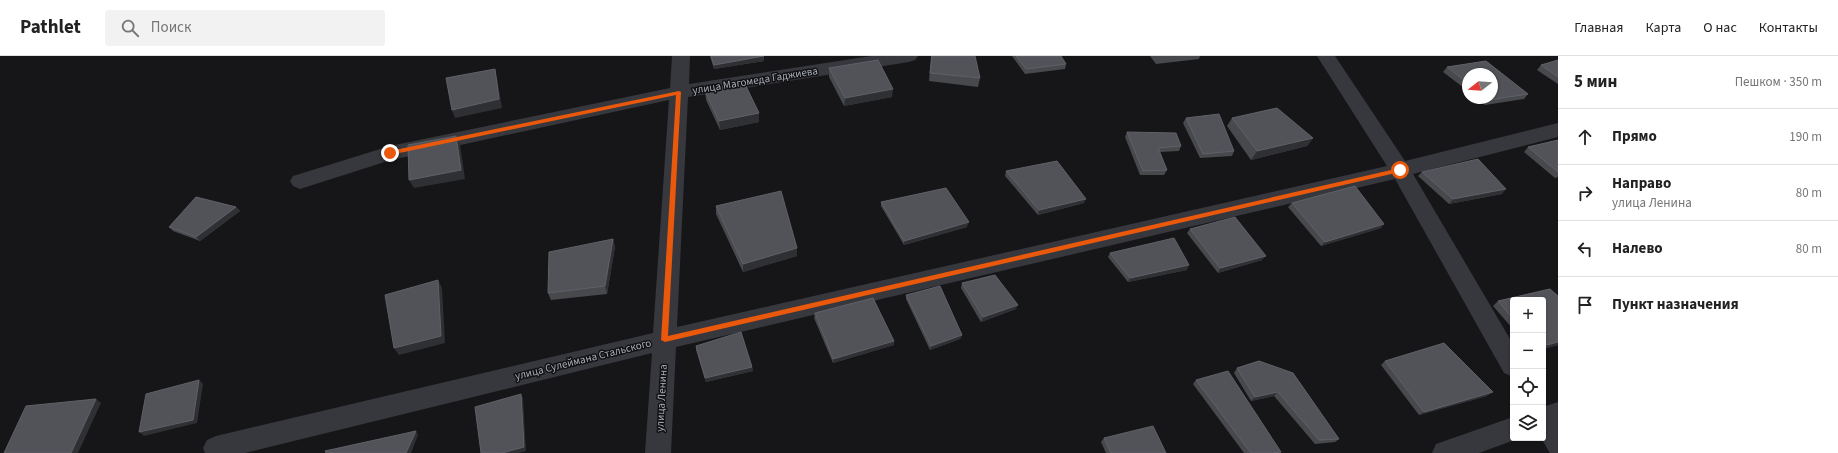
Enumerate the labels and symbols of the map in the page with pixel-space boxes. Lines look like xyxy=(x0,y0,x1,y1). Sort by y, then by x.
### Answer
street label: улица Магомеда Гаджиева xyxy=(691,63,819,98)
north arrow xyxy=(1462,68,1498,104)
route end xyxy=(381,144,399,162)
route start xyxy=(1391,161,1409,179)
street label: улица Сулеймана Стальского xyxy=(513,335,653,384)
street label: улица Ленина xyxy=(652,364,671,432)

